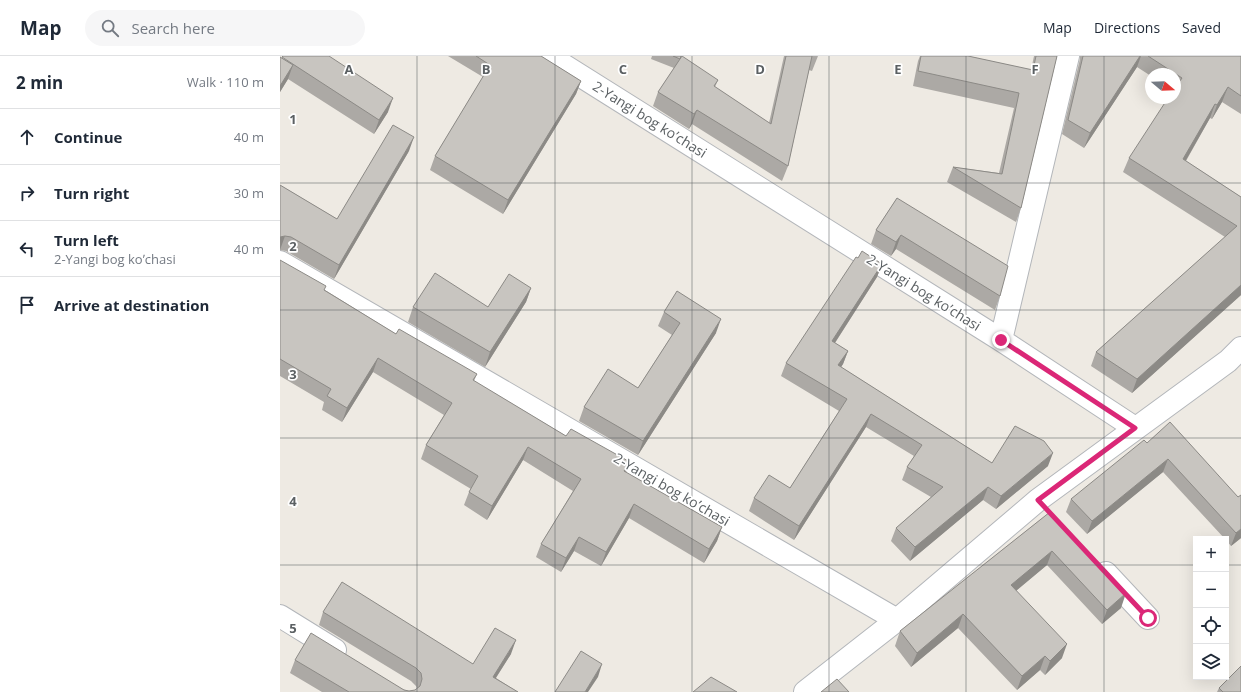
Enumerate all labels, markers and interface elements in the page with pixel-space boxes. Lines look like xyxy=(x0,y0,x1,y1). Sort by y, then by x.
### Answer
search box xyxy=(85,10,365,46)
text: Map xyxy=(20,15,61,41)
icon: search xyxy=(99,17,121,39)
text: Search here xyxy=(131,18,215,38)
text: Map xyxy=(1043,18,1072,37)
text: Directions xyxy=(1094,18,1160,37)
text: Saved xyxy=(1182,18,1221,37)
text: A xyxy=(345,60,354,78)
text: B xyxy=(482,60,491,78)
text: C xyxy=(619,60,627,78)
text: D xyxy=(755,60,765,78)
text: E xyxy=(894,60,902,78)
text: F xyxy=(1031,60,1039,78)
north arrow xyxy=(1145,68,1181,104)
text: 2 min xyxy=(16,71,63,94)
text: Walk · 110 m xyxy=(187,73,264,91)
street label: 2-Yangi bog koʼchasi xyxy=(589,76,711,162)
text: 1 xyxy=(289,110,297,128)
icon: ahead xyxy=(16,126,38,148)
text: Continue xyxy=(54,127,122,147)
text: 40 m xyxy=(234,128,264,146)
icon: right xyxy=(16,182,38,204)
text: Turn right xyxy=(54,183,129,203)
text: 30 m xyxy=(234,184,264,202)
text: Turn left xyxy=(54,230,119,250)
text: 2 xyxy=(289,237,297,255)
icon: left xyxy=(16,238,38,260)
text: 40 m xyxy=(234,240,264,258)
street label: 2-Yangi bog koʼchasi xyxy=(863,249,985,335)
text: 2-Yangi bog koʼchasi xyxy=(54,250,176,268)
icon: arrive xyxy=(16,294,38,316)
text: Arrive at destination xyxy=(54,295,209,315)
route end xyxy=(992,331,1010,349)
text: 3 xyxy=(289,365,297,383)
street label: 2-Yangi bog koʼchasi xyxy=(610,448,734,530)
text: 4 xyxy=(289,492,297,510)
map controls xyxy=(1193,536,1229,680)
button: + xyxy=(1193,536,1229,572)
button: − xyxy=(1193,572,1229,608)
button: locate xyxy=(1193,608,1229,644)
route start xyxy=(1139,609,1157,627)
text: 5 xyxy=(289,619,297,637)
button: layers xyxy=(1193,644,1229,680)

